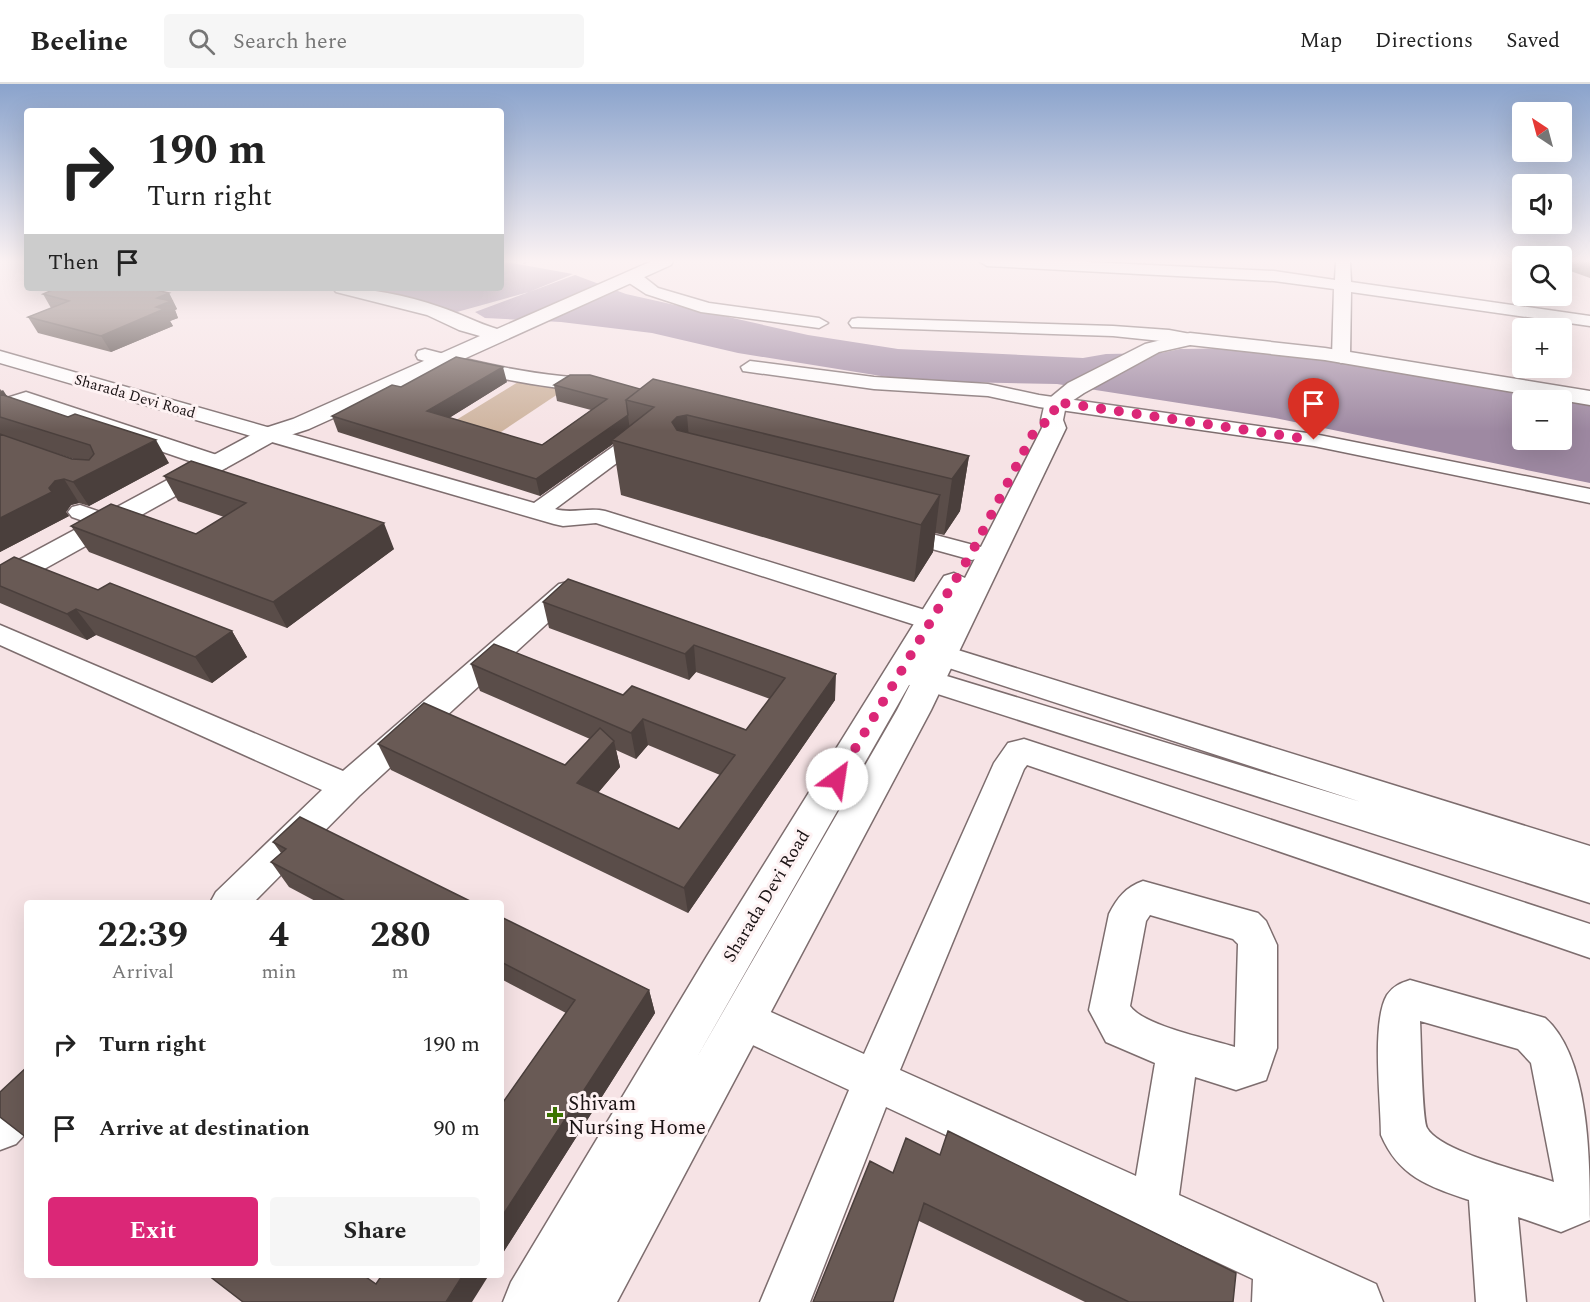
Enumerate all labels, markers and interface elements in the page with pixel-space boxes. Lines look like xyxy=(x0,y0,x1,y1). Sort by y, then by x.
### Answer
search box xyxy=(164,14,584,68)
text: Beeline xyxy=(30,20,128,63)
icon: search xyxy=(185,25,218,58)
text: Search here xyxy=(233,25,347,58)
text: Map xyxy=(1300,25,1342,57)
text: Directions xyxy=(1375,25,1473,57)
text: Saved xyxy=(1506,25,1560,57)
north arrow xyxy=(1512,102,1572,162)
map controls xyxy=(1512,102,1572,450)
text: 190 m xyxy=(147,119,266,182)
icon: right xyxy=(48,132,126,210)
button: sound xyxy=(1512,174,1572,234)
text: Turn right xyxy=(147,176,272,218)
text: Then xyxy=(48,246,99,279)
icon: arrive xyxy=(111,246,144,279)
button: search xyxy=(1512,246,1572,306)
button: + xyxy=(1512,318,1572,378)
street label: Sharada Devi Road xyxy=(72,368,198,425)
pin xyxy=(1288,378,1339,440)
icon: arrive xyxy=(1297,387,1330,420)
button: − xyxy=(1512,390,1572,450)
position arrow xyxy=(805,747,869,811)
street label: Sharada Devi Road xyxy=(716,825,817,968)
text: 22:39 xyxy=(97,908,188,963)
text: 4 xyxy=(269,908,289,963)
text: 280 xyxy=(370,908,430,963)
text: Arrival xyxy=(112,957,174,987)
text: min xyxy=(261,957,296,987)
text: m xyxy=(392,957,409,987)
icon: right xyxy=(48,1028,81,1061)
text: Turn right xyxy=(99,1028,206,1061)
text: 190 m xyxy=(423,1028,480,1061)
place label: Shivam Nursing Home xyxy=(568,1088,706,1144)
marker: Shivam Nursing Home xyxy=(546,1106,564,1124)
icon: arrive xyxy=(48,1112,81,1145)
text: Arrive at destination xyxy=(99,1112,310,1145)
text: 90 m xyxy=(434,1112,480,1145)
button: Exit xyxy=(48,1197,258,1266)
button: Share xyxy=(270,1197,480,1266)

